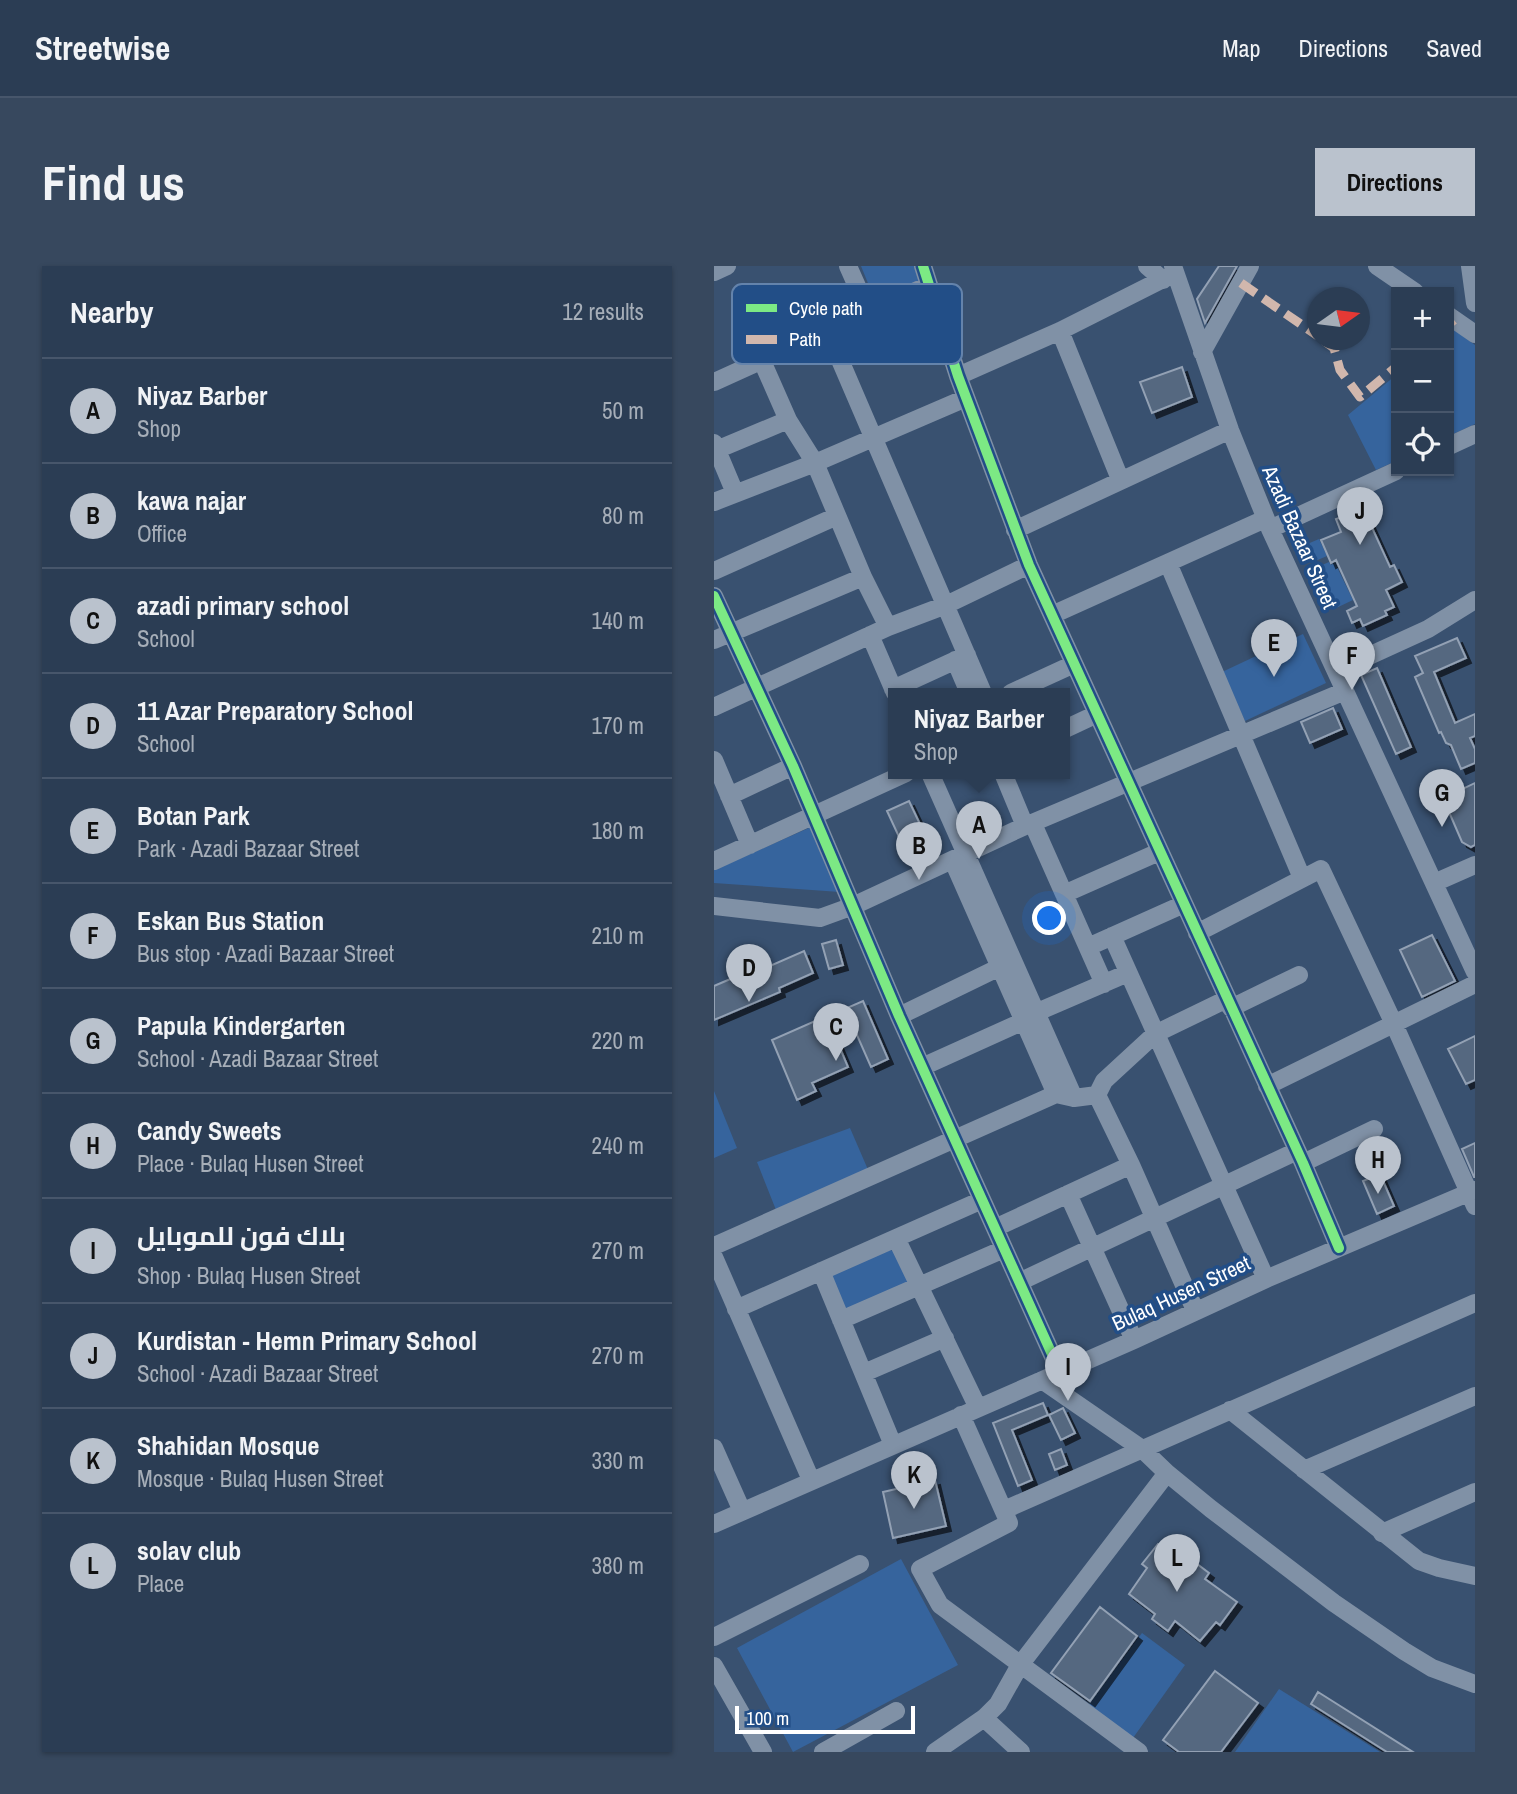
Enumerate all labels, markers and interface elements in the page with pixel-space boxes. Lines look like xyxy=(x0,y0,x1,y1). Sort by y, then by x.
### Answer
text: Streetwise xyxy=(35,26,170,70)
text: Map xyxy=(1222,32,1260,64)
text: Directions xyxy=(1298,32,1388,64)
text: Saved xyxy=(1426,32,1482,64)
button: Directions xyxy=(1315,148,1475,216)
text: Find us xyxy=(42,149,185,215)
legend xyxy=(732,284,962,364)
north arrow xyxy=(1307,287,1370,350)
map controls xyxy=(1391,287,1454,476)
button: + xyxy=(1391,287,1454,350)
text: Nearby xyxy=(70,292,153,332)
text: Cycle path xyxy=(789,295,863,321)
text: 12 results xyxy=(562,296,644,327)
text: Path xyxy=(789,326,821,352)
button: − xyxy=(1391,350,1454,413)
text: Niyaz Barber xyxy=(137,378,267,413)
text: A xyxy=(86,395,100,426)
text: 50 m xyxy=(602,395,644,426)
text: Shop xyxy=(137,413,181,444)
button: locate xyxy=(1391,413,1454,476)
street label: Azadi Bazaar Street xyxy=(1255,460,1345,613)
text: kawa najar xyxy=(137,483,246,518)
pin: J xyxy=(1337,487,1383,545)
text: B xyxy=(86,500,100,531)
text: 80 m xyxy=(602,500,644,531)
text: Office xyxy=(137,518,187,549)
text: azadi primary school xyxy=(137,588,349,623)
text: C xyxy=(86,605,100,636)
text: 140 m xyxy=(592,605,644,636)
pin: E xyxy=(1251,619,1297,677)
text: School xyxy=(137,623,195,654)
pin: F xyxy=(1329,632,1375,690)
popup xyxy=(888,688,1070,779)
text: 11 Azar Preparatory School xyxy=(137,693,414,728)
text: Niyaz Barber xyxy=(914,701,1044,736)
text: D xyxy=(86,710,100,741)
text: 170 m xyxy=(592,710,644,741)
text: School xyxy=(137,728,195,759)
text: Shop xyxy=(914,736,958,767)
pin: G xyxy=(1419,769,1465,827)
text: Botan Park xyxy=(137,798,250,833)
pin: A xyxy=(956,801,1002,859)
text: E xyxy=(87,815,99,846)
text: 180 m xyxy=(592,815,644,846)
pin: B xyxy=(896,822,942,880)
text: Park · Azadi Bazaar Street xyxy=(137,833,359,864)
your location xyxy=(1032,901,1066,935)
text: Eskan Bus Station xyxy=(137,903,324,938)
text: F xyxy=(87,920,99,951)
text: 210 m xyxy=(592,920,644,951)
text: Bus stop · Azadi Bazaar Street xyxy=(137,938,394,969)
pin: D xyxy=(726,944,772,1002)
pin: C xyxy=(813,1003,859,1061)
text: Papula Kindergarten xyxy=(137,1008,346,1043)
text: G xyxy=(86,1025,100,1056)
text: 220 m xyxy=(592,1025,644,1056)
text: School · Azadi Bazaar Street xyxy=(137,1043,378,1074)
text: Candy Sweets xyxy=(137,1113,282,1148)
text: H xyxy=(86,1130,100,1161)
text: 240 m xyxy=(592,1130,644,1161)
pin: H xyxy=(1355,1136,1401,1194)
text: Place · Bulaq Husen Street xyxy=(137,1148,363,1179)
text: بلاك فون للموبايل xyxy=(137,1218,346,1253)
text: I xyxy=(90,1235,96,1266)
text: 270 m xyxy=(592,1235,644,1266)
street label: Bulaq Husen Street xyxy=(1107,1248,1255,1338)
text: Shop · Bulaq Husen Street xyxy=(137,1260,360,1291)
text: Kurdistan - Hemn Primary School xyxy=(137,1323,477,1358)
text: J xyxy=(88,1340,98,1371)
text: 270 m xyxy=(592,1340,644,1371)
pin: I xyxy=(1045,1343,1091,1401)
text: School · Azadi Bazaar Street xyxy=(137,1358,378,1389)
text: Shahidan Mosque xyxy=(137,1428,319,1463)
text: K xyxy=(86,1445,100,1476)
text: 330 m xyxy=(592,1445,644,1476)
pin: K xyxy=(891,1451,937,1509)
text: Mosque · Bulaq Husen Street xyxy=(137,1463,383,1494)
text: solav club xyxy=(137,1533,241,1568)
pin: L xyxy=(1154,1534,1200,1592)
text: L xyxy=(87,1550,99,1581)
text: 380 m xyxy=(592,1550,644,1581)
text: Place xyxy=(137,1568,184,1599)
scale bar xyxy=(735,1703,915,1735)
text: 100 m xyxy=(746,1705,789,1731)

